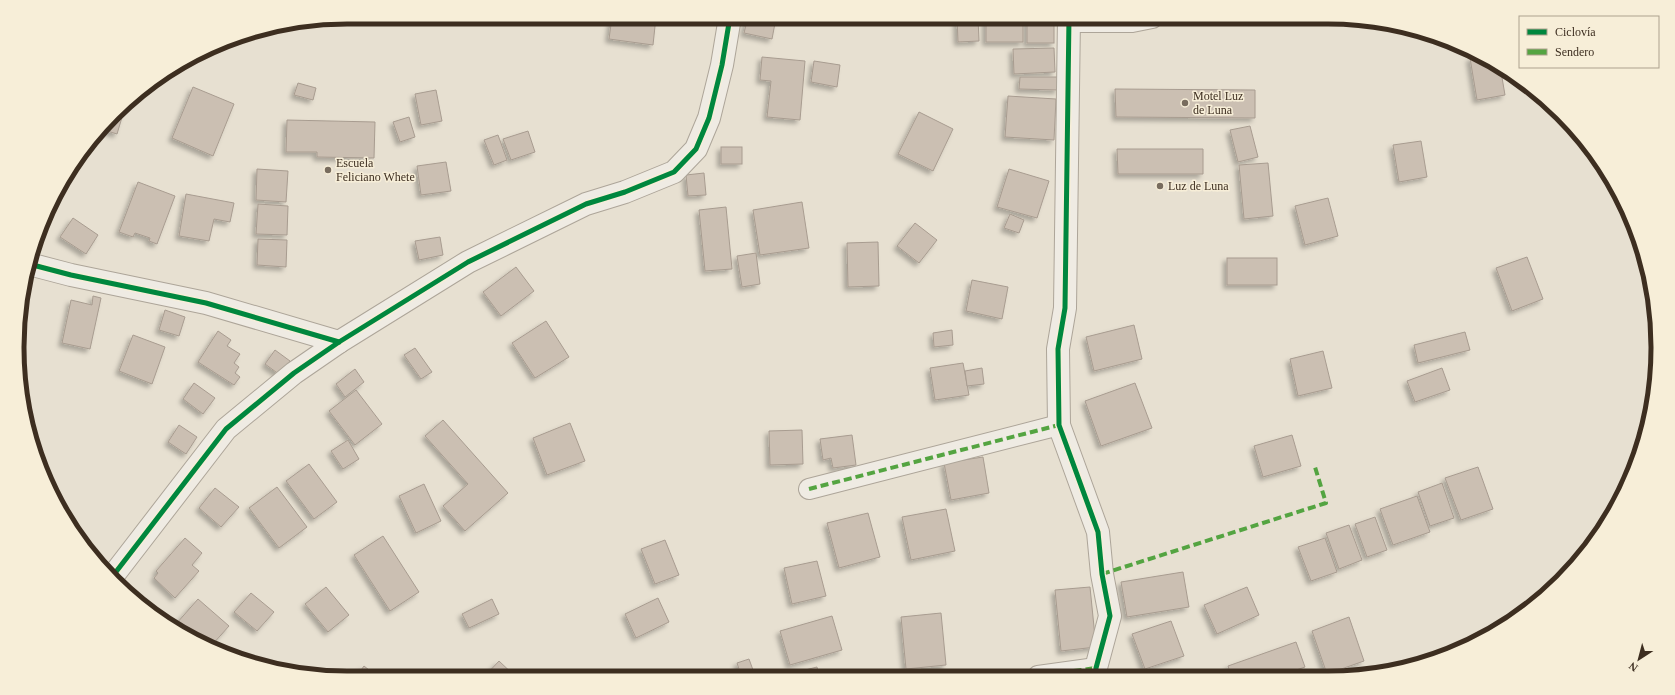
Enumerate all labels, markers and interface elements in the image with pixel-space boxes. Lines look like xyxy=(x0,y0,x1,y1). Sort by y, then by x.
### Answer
legend xyxy=(1519,16,1659,68)
text: Ciclovía xyxy=(1555,25,1596,39)
text: Sendero xyxy=(1555,45,1594,59)
place label: Motel Luz de Luna xyxy=(1193,89,1243,117)
marker: Motel Luz de Luna xyxy=(1180,98,1190,108)
place label: Escuela Feliciano Whete xyxy=(336,156,415,184)
marker: Escuela Feliciano Whete xyxy=(323,165,333,175)
place label: Luz de Luna xyxy=(1168,179,1229,193)
marker: Luz de Luna xyxy=(1155,181,1165,191)
north arrow xyxy=(1619,639,1659,679)
text: N xyxy=(1626,660,1640,674)

